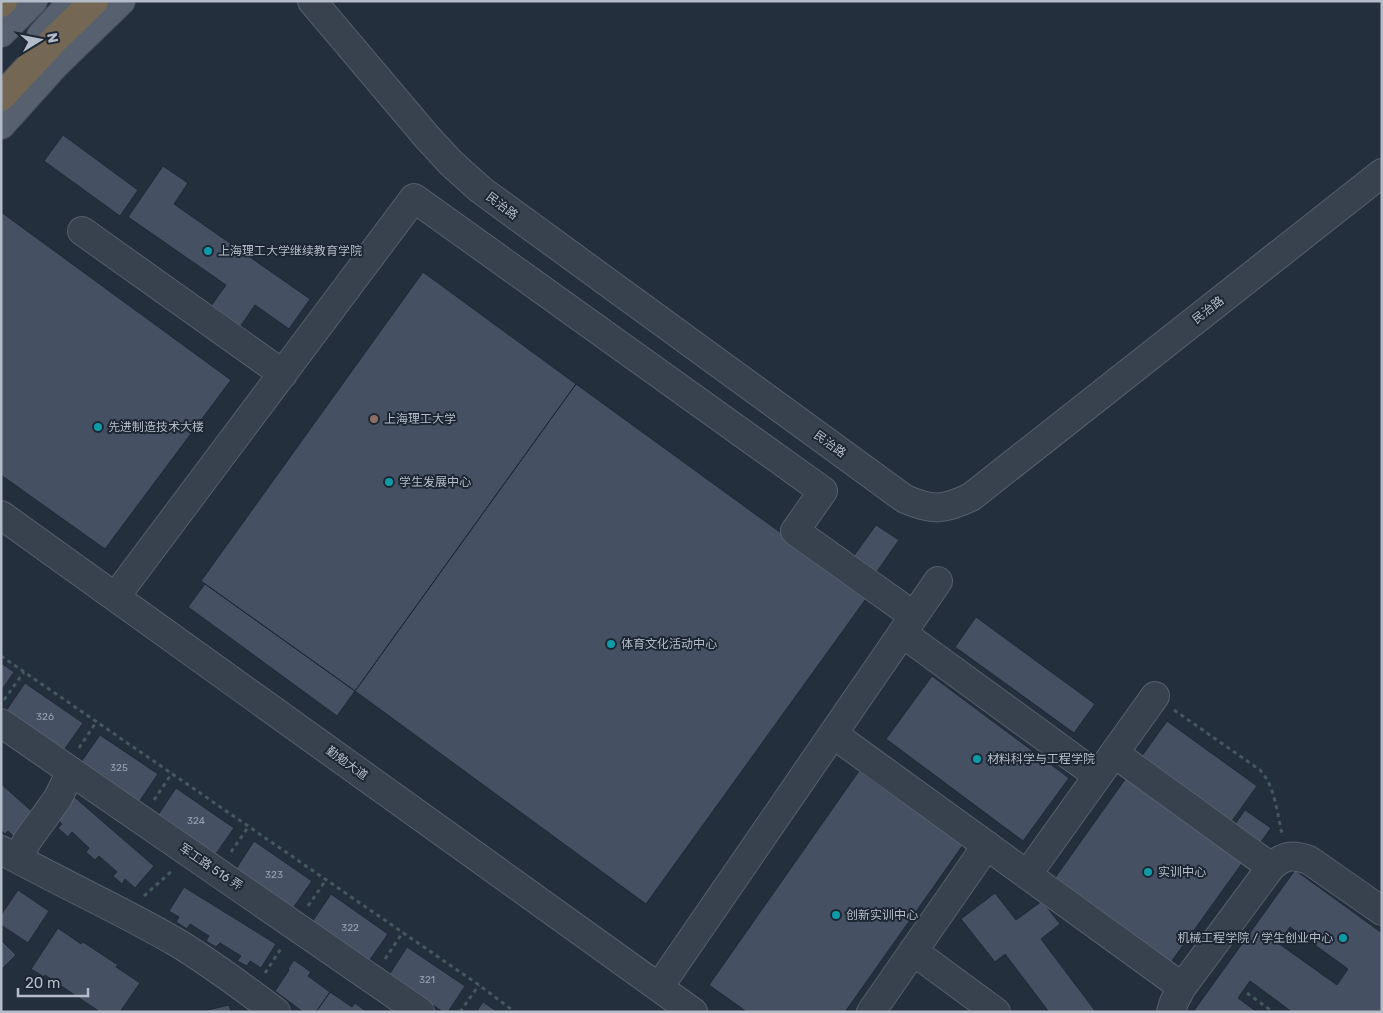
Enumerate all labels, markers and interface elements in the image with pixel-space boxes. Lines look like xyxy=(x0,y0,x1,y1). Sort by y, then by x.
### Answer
north arrow xyxy=(15,15,65,65)
text: N xyxy=(43,31,62,44)
street label: 民治路 xyxy=(483,190,521,222)
place label: 上海理工大学继续教育学院 xyxy=(218,244,362,258)
marker: 上海理工大学继续教育学院 xyxy=(202,245,214,257)
street label: 民治路 xyxy=(1190,293,1226,327)
place label: 上海理工大学 xyxy=(384,412,456,426)
marker: 上海理工大学 xyxy=(368,413,380,425)
place label: 先进制造技术大楼 xyxy=(108,420,204,434)
marker: 先进制造技术大楼 xyxy=(92,421,104,433)
street label: 民治路 xyxy=(811,428,849,460)
place label: 学生发展中心 xyxy=(399,475,471,489)
marker: 学生发展中心 xyxy=(383,476,395,488)
place label: 体育文化活动中心 xyxy=(621,637,717,651)
marker: 体育文化活动中心 xyxy=(605,638,617,650)
house number: 326 xyxy=(36,711,54,723)
street label: 勤勉大道 xyxy=(323,743,371,783)
place label: 材料科学与工程学院 xyxy=(987,752,1095,766)
marker: 材料科学与工程学院 xyxy=(971,753,983,765)
house number: 325 xyxy=(110,762,128,774)
house number: 324 xyxy=(187,815,205,827)
street label: 军工路 516 弄 xyxy=(177,841,245,893)
place label: 实训中心 xyxy=(1158,865,1206,879)
marker: 实训中心 xyxy=(1142,866,1154,878)
house number: 323 xyxy=(265,869,283,881)
place label: 创新实训中心 xyxy=(846,908,918,922)
marker: 创新实训中心 xyxy=(830,909,842,921)
house number: 322 xyxy=(341,922,359,934)
place label: 机械工程学院 / 学生创业中心 xyxy=(1177,931,1333,945)
marker: 机械工程学院 / 学生创业中心 xyxy=(1337,932,1349,944)
scale bar xyxy=(18,966,88,998)
text: 20 m xyxy=(25,974,60,992)
house number: 321 xyxy=(419,974,435,986)

